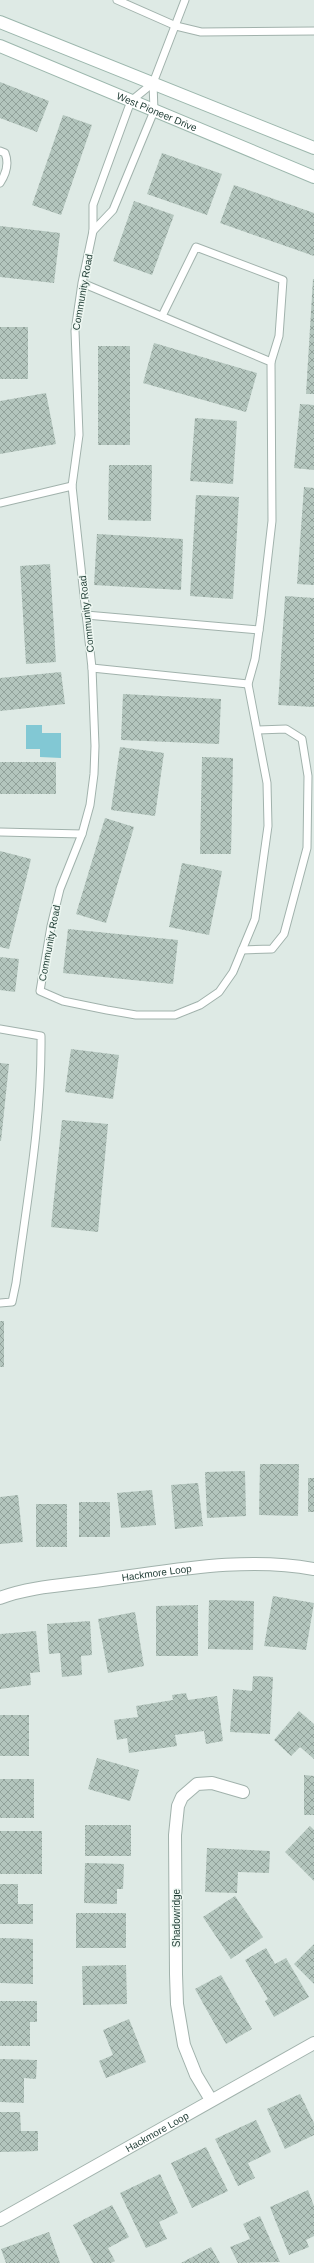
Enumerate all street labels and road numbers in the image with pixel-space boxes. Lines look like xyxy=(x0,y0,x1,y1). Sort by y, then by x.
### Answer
street label: West Pioneer Drive xyxy=(115,90,199,134)
street label: Community Road xyxy=(70,253,95,331)
street label: Community Road xyxy=(77,575,96,653)
street label: Community Road xyxy=(37,904,62,982)
street label: Hackmore Loop xyxy=(121,1563,193,1583)
street label: Shadowridge xyxy=(171,1888,182,1947)
street label: Hackmore Loop xyxy=(124,2110,191,2154)

